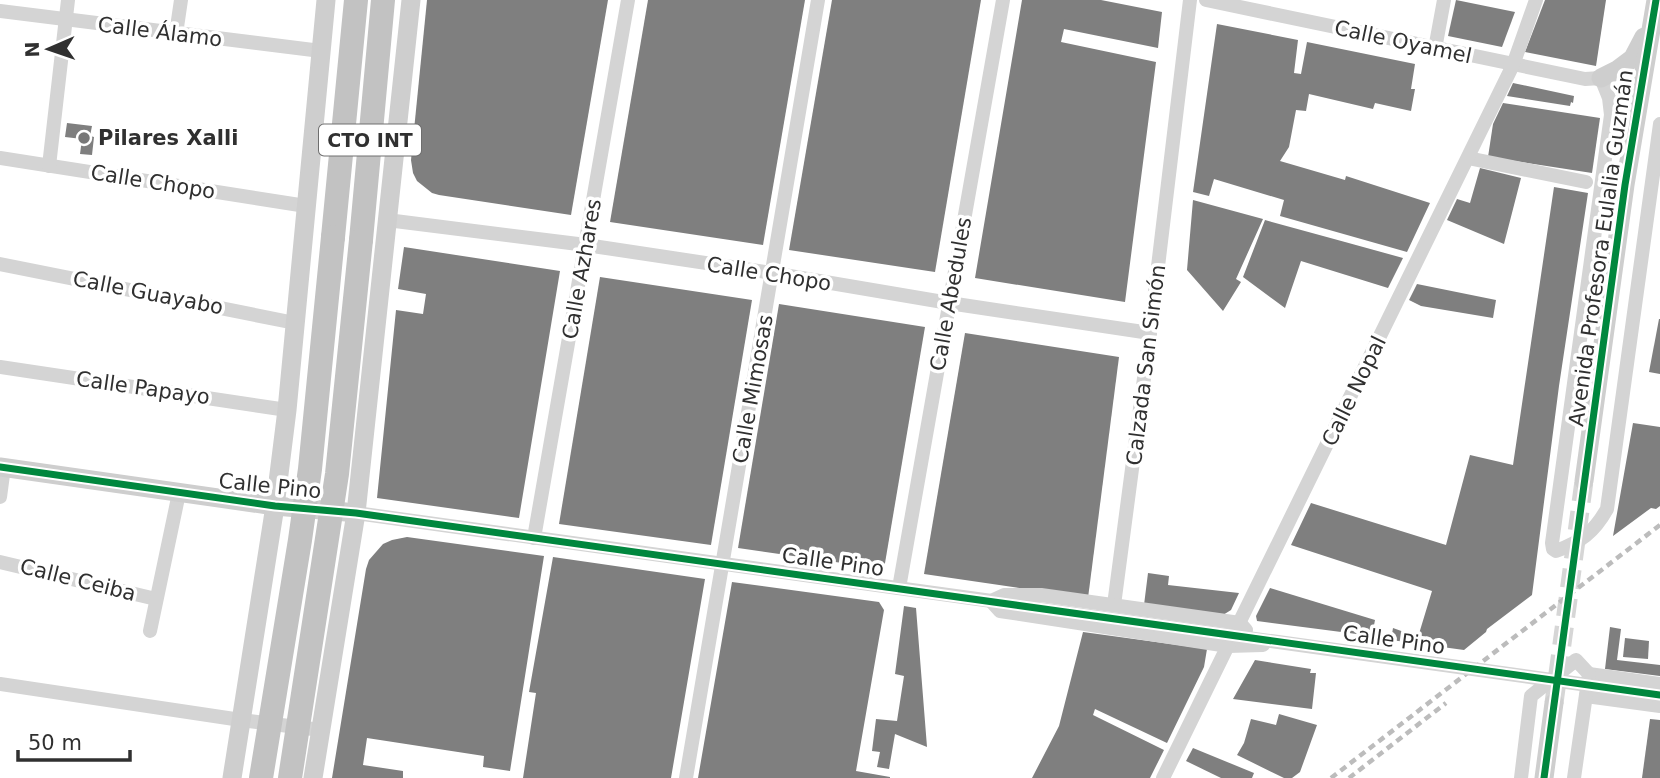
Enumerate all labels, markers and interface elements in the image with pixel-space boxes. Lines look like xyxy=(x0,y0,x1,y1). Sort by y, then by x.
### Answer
street label: Calle Álamo xyxy=(96,11,224,52)
north arrow xyxy=(14,14,84,84)
street label: Calle Oyamel xyxy=(1332,16,1474,68)
text: N xyxy=(21,41,43,58)
street label: Avenida Profesora Eulalia Guzmán xyxy=(1564,68,1638,428)
road number: CTO INT xyxy=(319,124,421,156)
place label: Pilares Xalli xyxy=(98,126,238,150)
marker: Pilares Xalli xyxy=(76,130,92,146)
street label: Calle Chopo xyxy=(89,160,217,204)
street label: Calle Azhares xyxy=(558,197,606,341)
street label: Calle Abedules xyxy=(926,215,976,373)
street label: Calle Chopo xyxy=(705,252,833,296)
street label: Calzada San Simón xyxy=(1122,263,1170,467)
street label: Calle Guayabo xyxy=(71,267,225,319)
street label: Calle Mimosas xyxy=(728,313,778,465)
street label: Calle Nopal xyxy=(1317,332,1391,450)
street label: Calle Papayo xyxy=(75,367,211,409)
street label: Calle Pino xyxy=(218,469,322,503)
street label: Calle Pino xyxy=(780,543,886,581)
street label: Calle Ceiba xyxy=(18,554,138,606)
street label: Calle Pino xyxy=(1341,621,1447,659)
scale bar xyxy=(18,718,130,762)
text: 50 m xyxy=(28,731,82,755)

